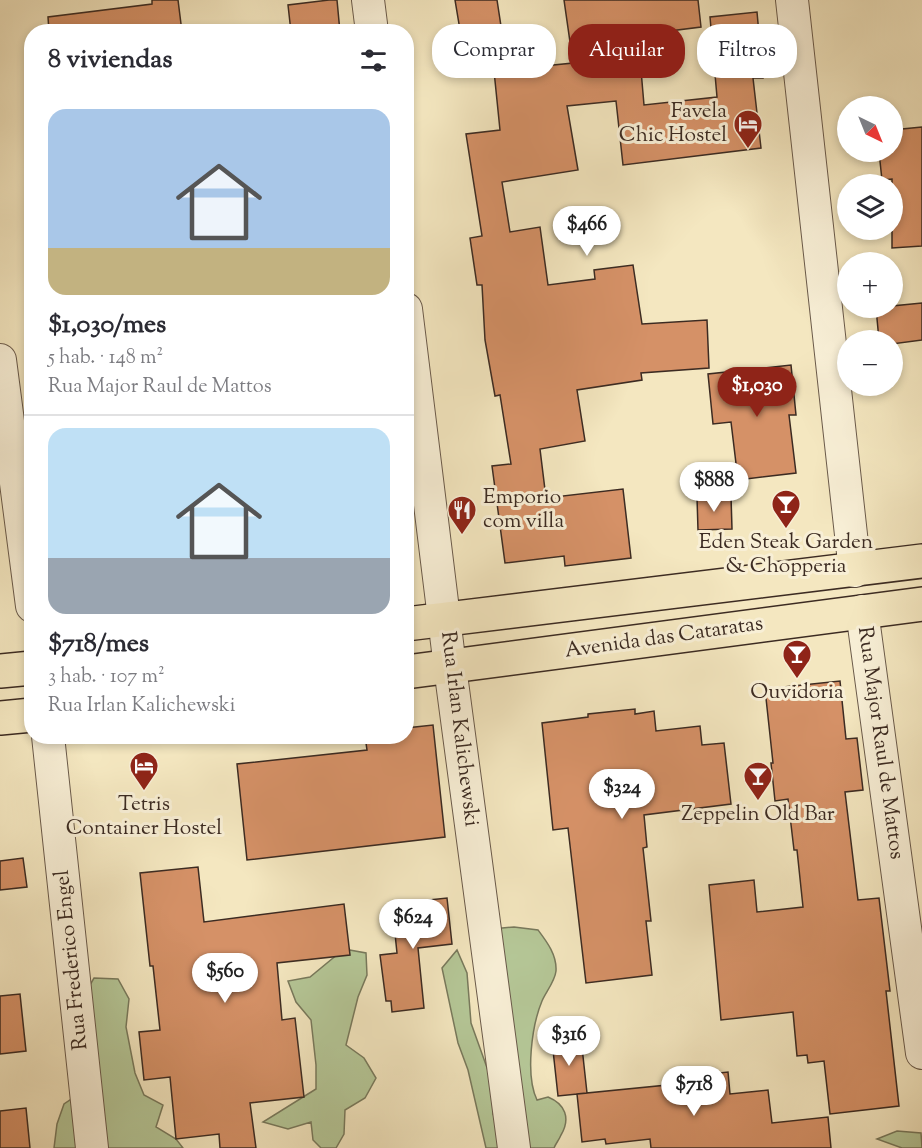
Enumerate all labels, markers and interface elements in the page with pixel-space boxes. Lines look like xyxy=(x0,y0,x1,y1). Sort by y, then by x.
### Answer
chip: Comprar xyxy=(432,24,556,78)
chip: Alquilar xyxy=(568,24,685,78)
chip: Filtros xyxy=(697,24,797,78)
text: 8 viviendas xyxy=(48,42,172,79)
icon: filters xyxy=(357,44,390,77)
north arrow xyxy=(837,96,903,162)
map controls xyxy=(837,96,903,396)
place label: Favela Chic Hostel xyxy=(619,97,727,151)
hotel icon: Favela Chic Hostel xyxy=(732,108,764,150)
icon: home xyxy=(165,148,273,256)
button: layers xyxy=(837,174,903,240)
pin: $466 xyxy=(551,206,623,257)
text: $466 xyxy=(567,211,607,240)
button: + xyxy=(837,252,903,318)
text: $1,030/mes xyxy=(48,307,166,344)
button: − xyxy=(837,330,903,396)
text: 5 hab. · 148 m² xyxy=(48,344,163,373)
pin: $1,030 xyxy=(708,367,806,418)
text: $1,030 xyxy=(732,372,782,401)
text: Rua Major Raul de Mattos xyxy=(48,373,272,402)
pin: $888 xyxy=(678,462,750,513)
icon: home xyxy=(165,467,273,575)
text: $888 xyxy=(694,467,734,496)
place label: Emporio com villa xyxy=(483,483,564,537)
bar icon: Eden Steak Garden & Chopperia xyxy=(770,488,802,530)
restaurant icon: Emporio com villa xyxy=(446,494,478,536)
place label: Eden Steak Garden & Chopperia xyxy=(699,528,873,582)
street label: Avenida das Cataratas xyxy=(563,609,765,667)
street label: Rua Major Raul de Mattos xyxy=(849,625,911,861)
text: $718/mes xyxy=(48,626,149,663)
street label: Rua Irlan Kalichewski xyxy=(432,630,486,829)
bar icon: Ouvidoria xyxy=(781,638,813,680)
text: 3 hab. · 107 m² xyxy=(48,663,165,692)
place label: Ouvidoria xyxy=(750,678,844,708)
text: Rua Irlan Kalichewski xyxy=(48,692,235,721)
hotel icon: Tetris Container Hostel xyxy=(128,750,160,792)
bar icon: Zeppelin Old Bar xyxy=(742,760,774,802)
pin: $324 xyxy=(586,769,658,820)
text: $324 xyxy=(603,774,641,803)
place label: Tetris Container Hostel xyxy=(66,790,222,844)
place label: Zeppelin Old Bar xyxy=(681,800,835,830)
street label: Rua Frederico Engel xyxy=(48,868,96,1052)
pin: $624 xyxy=(377,899,449,950)
text: $624 xyxy=(393,904,433,933)
pin: $560 xyxy=(189,953,261,1004)
text: $560 xyxy=(206,958,244,987)
pin: $316 xyxy=(533,1016,605,1067)
text: $316 xyxy=(551,1021,587,1050)
pin: $718 xyxy=(658,1066,730,1117)
text: $718 xyxy=(675,1071,713,1100)

